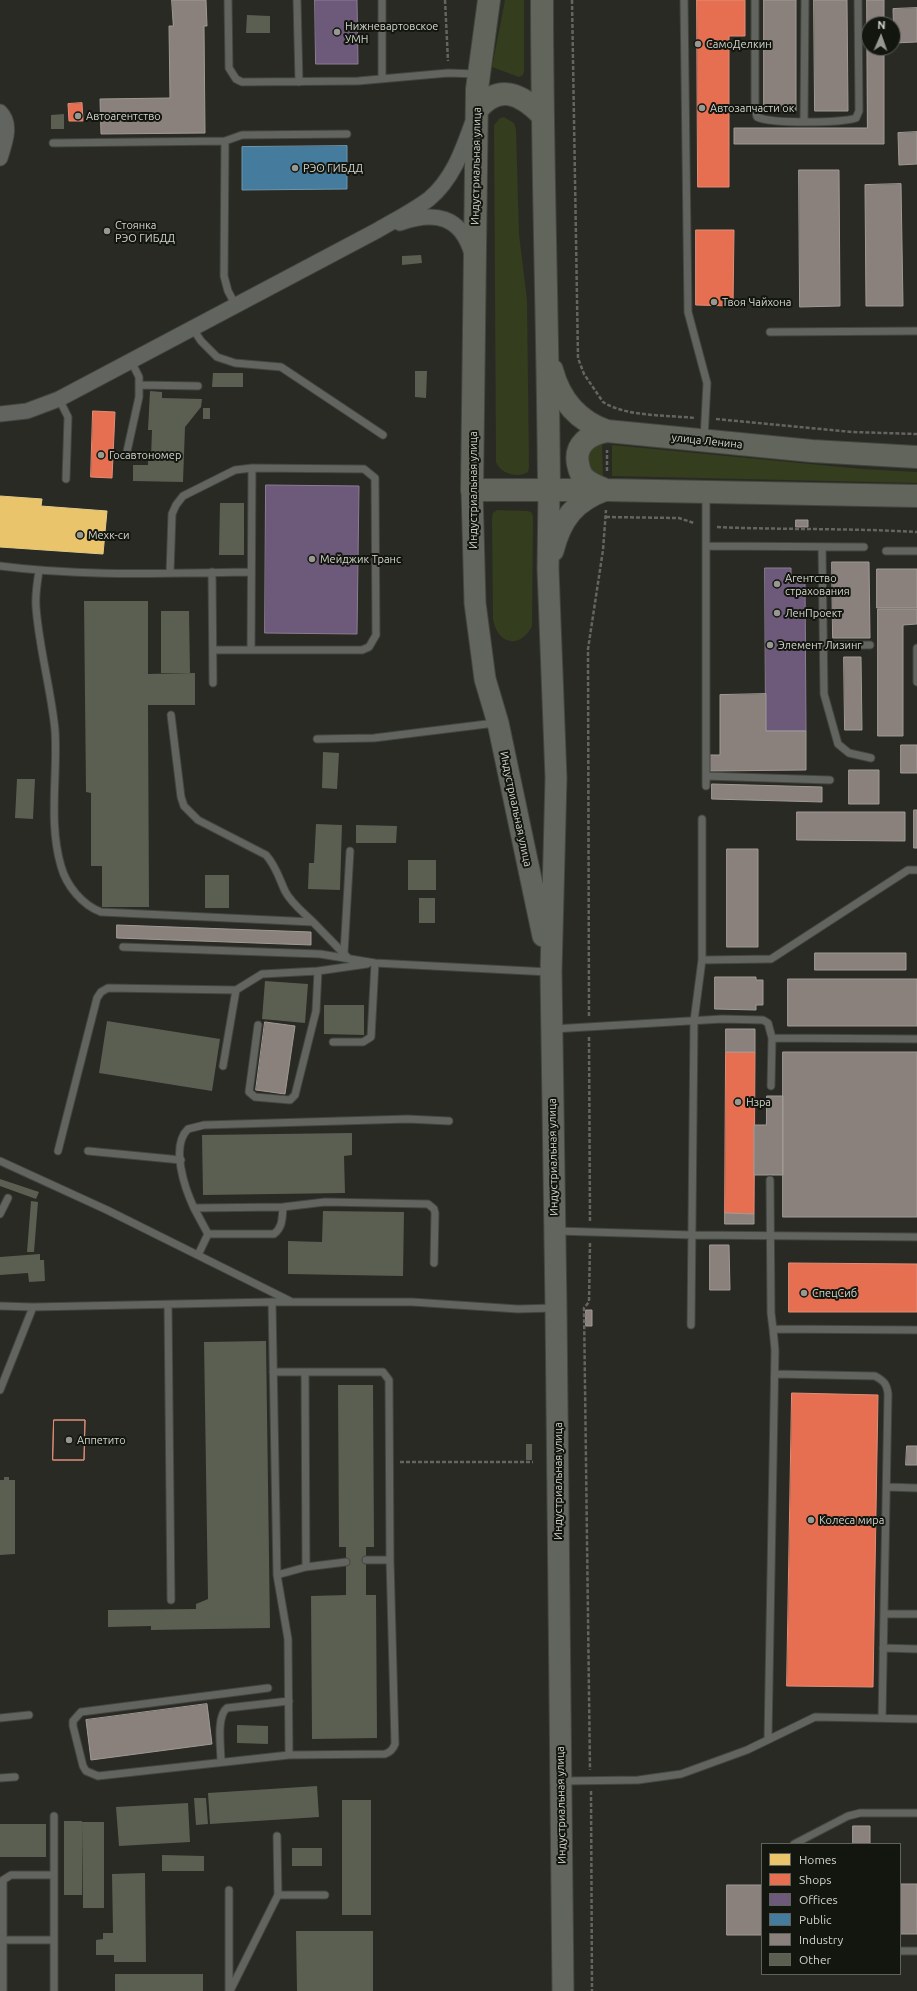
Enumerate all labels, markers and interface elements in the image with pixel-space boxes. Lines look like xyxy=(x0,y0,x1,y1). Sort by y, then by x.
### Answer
north arrow xyxy=(861,16,901,56)
place label: Нижневартовское УМН xyxy=(345,19,438,45)
text: N xyxy=(877,19,886,31)
marker: Нижневартовское УМН xyxy=(332,27,342,37)
place label: СамоДелкин xyxy=(706,37,772,51)
marker: СамоДелкин xyxy=(693,39,703,49)
place label: Автозапчасти ок xyxy=(710,101,794,115)
marker: Автозапчасти ок xyxy=(697,103,707,113)
street label: Индустриальная улица xyxy=(468,107,484,225)
place label: Автоагентство xyxy=(86,109,161,123)
marker: Автоагентство xyxy=(73,111,83,121)
place label: РЭО ГИБДД xyxy=(303,161,363,175)
marker: РЭО ГИБДД xyxy=(290,163,300,173)
place label: Стоянка РЭО ГИБДД xyxy=(115,218,175,244)
marker: Стоянка РЭО ГИБДД xyxy=(102,226,112,236)
place label: Твоя Чайхона xyxy=(722,295,791,309)
marker: Твоя Чайхона xyxy=(709,297,719,307)
street label: Индустриальная улица xyxy=(466,431,480,549)
street label: улица Ленина xyxy=(671,431,743,451)
place label: Госавтономер xyxy=(109,448,181,462)
marker: Госавтономер xyxy=(96,450,106,460)
place label: Мехк-си xyxy=(88,528,129,542)
marker: Мехк-си xyxy=(75,530,85,540)
place label: Мейджик Транс xyxy=(320,552,401,566)
marker: Мейджик Транс xyxy=(307,554,317,564)
place label: Агентство страхования xyxy=(785,571,850,597)
marker: Агентство страхования xyxy=(772,579,782,589)
place label: ЛенПроект xyxy=(785,606,842,620)
marker: ЛенПроект xyxy=(772,608,782,618)
place label: Элемент Лизинг xyxy=(778,638,862,652)
marker: Элемент Лизинг xyxy=(765,640,775,650)
street label: Индустриальная улица xyxy=(497,750,535,868)
place label: Нзра xyxy=(746,1095,771,1109)
marker: Нзра xyxy=(733,1097,743,1107)
street label: Индустриальная улица xyxy=(545,1098,561,1216)
place label: СпецСиб xyxy=(812,1286,857,1300)
marker: СпецСиб xyxy=(799,1288,809,1298)
street label: Индустриальная улица xyxy=(551,1422,565,1540)
place label: Аппетито xyxy=(77,1433,126,1447)
marker: Аппетито xyxy=(64,1435,74,1445)
place label: Колеса мира xyxy=(819,1513,884,1527)
marker: Колеса мира xyxy=(806,1515,816,1525)
street label: Индустриальная улица xyxy=(553,1746,569,1864)
legend xyxy=(761,1843,901,1975)
text: Homes xyxy=(799,1853,837,1866)
text: Shops xyxy=(799,1873,831,1886)
text: Offices xyxy=(799,1893,838,1906)
text: Public xyxy=(799,1913,832,1926)
text: Industry xyxy=(799,1933,843,1946)
text: Other xyxy=(799,1953,831,1966)

